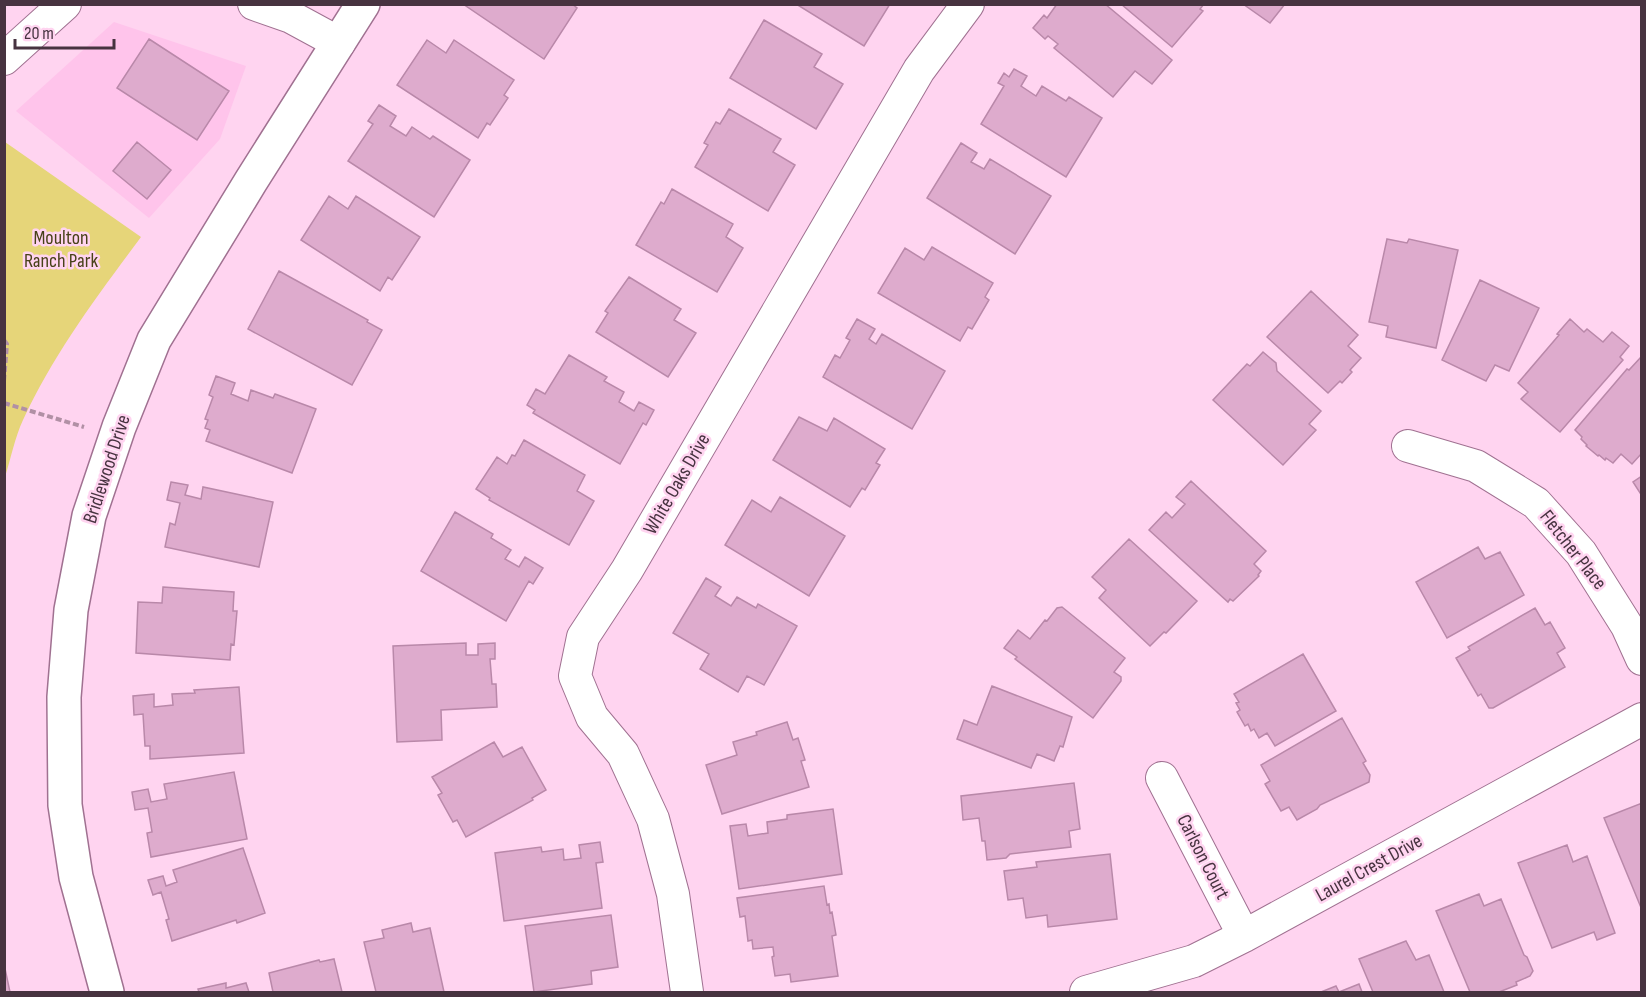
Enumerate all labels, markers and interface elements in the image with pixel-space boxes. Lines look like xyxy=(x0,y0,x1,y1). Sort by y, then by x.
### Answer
scale bar xyxy=(15,12,114,50)
text: 20 m xyxy=(24,23,54,44)
park label: Moulton Ranch Park xyxy=(24,226,98,273)
street label: Bridlewood Drive xyxy=(78,412,136,526)
street label: White Oaks Drive xyxy=(638,429,716,539)
street label: Fletcher Place xyxy=(1534,505,1612,595)
street label: Carlson Court xyxy=(1171,811,1235,903)
street label: Laurel Crest Drive xyxy=(1311,829,1427,907)

